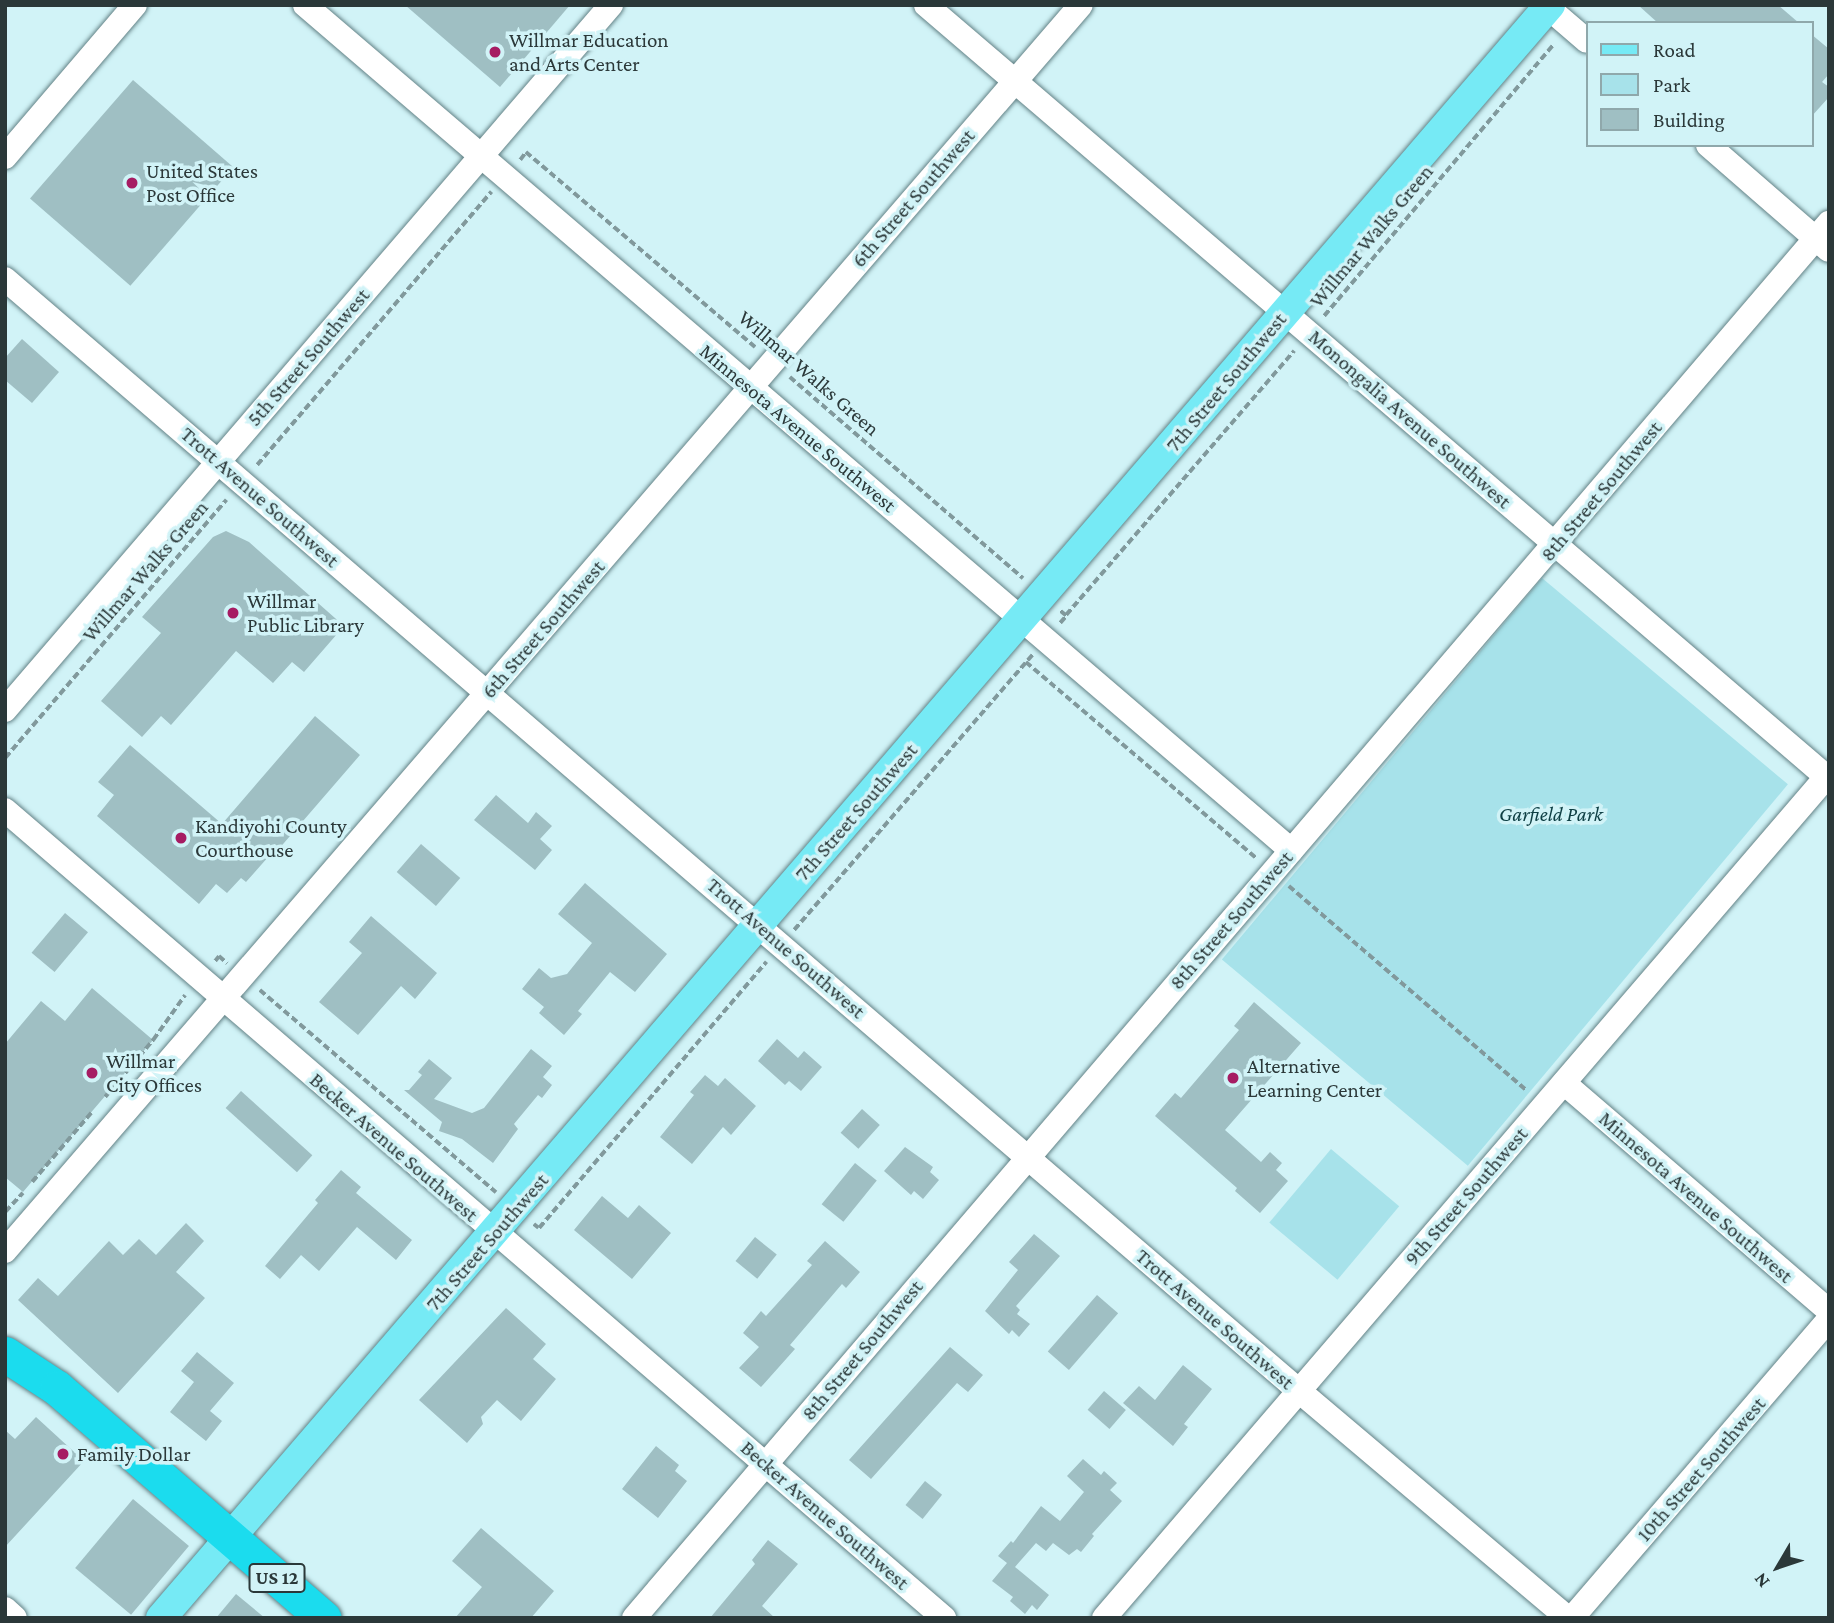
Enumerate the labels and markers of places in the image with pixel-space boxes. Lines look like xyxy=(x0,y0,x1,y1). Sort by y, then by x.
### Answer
place label: Willmar Education and Arts Center xyxy=(509,27,669,77)
marker: Willmar Education and Arts Center xyxy=(487,44,503,60)
place label: United States Post Office xyxy=(146,158,258,208)
marker: United States Post Office xyxy=(124,175,140,191)
place label: Willmar Public Library xyxy=(247,588,364,638)
marker: Willmar Public Library xyxy=(225,605,241,621)
place label: Kandiyohi County Courthouse xyxy=(195,813,347,863)
marker: Kandiyohi County Courthouse xyxy=(173,830,189,846)
place label: Willmar City Offices xyxy=(106,1048,202,1098)
place label: Alternative Learning Center xyxy=(1247,1053,1382,1103)
marker: Willmar City Offices xyxy=(84,1065,100,1081)
marker: Alternative Learning Center xyxy=(1225,1070,1241,1086)
place label: Family Dollar xyxy=(77,1441,191,1467)
marker: Family Dollar xyxy=(55,1446,71,1462)

